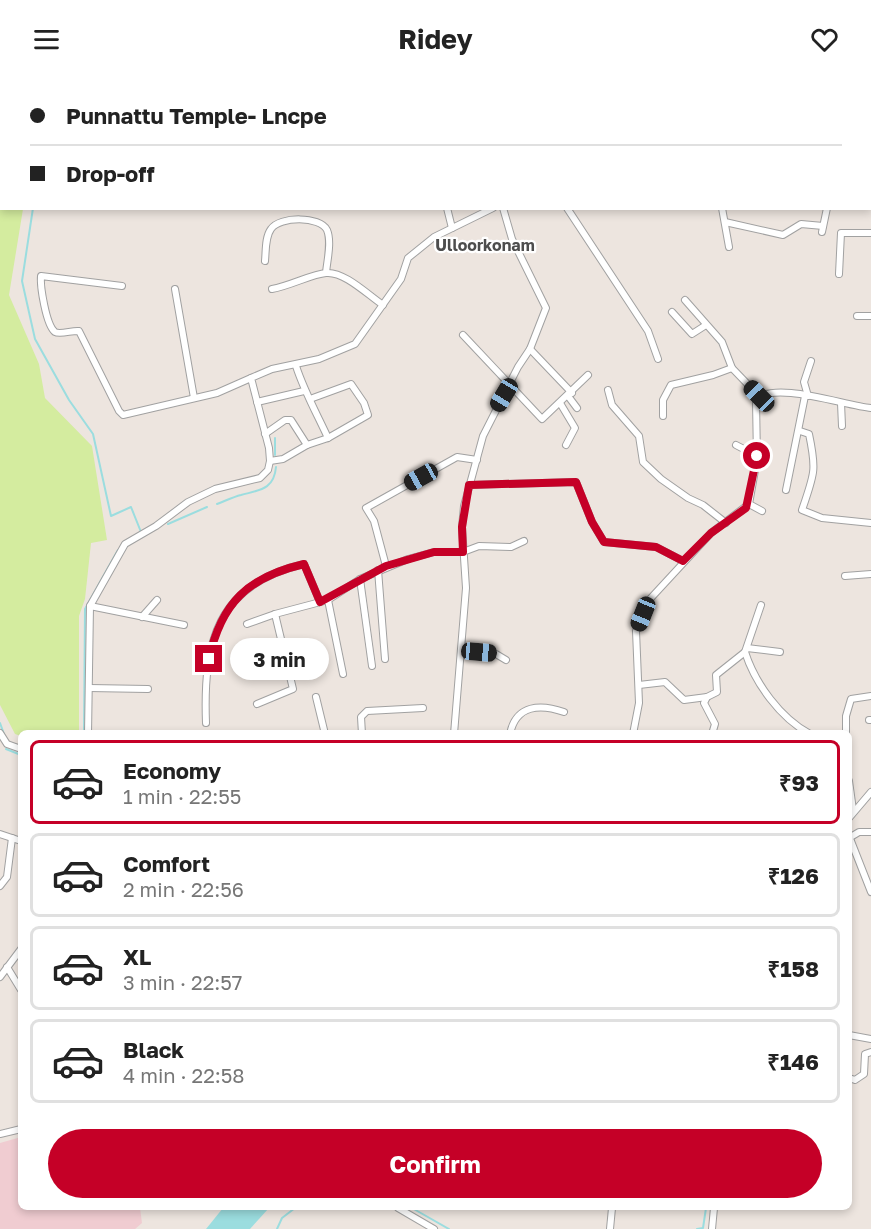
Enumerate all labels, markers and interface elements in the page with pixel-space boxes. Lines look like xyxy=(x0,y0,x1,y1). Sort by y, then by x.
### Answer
icon: menu xyxy=(30,23,63,56)
text: Ridey xyxy=(398,23,473,55)
icon: heart xyxy=(808,23,841,56)
text: Punnattu Temple- Lncpe xyxy=(66,102,327,129)
text: Drop-off xyxy=(66,160,155,187)
district label: Ulloorkonam xyxy=(435,235,535,255)
car xyxy=(487,375,521,415)
car xyxy=(740,377,778,415)
route start xyxy=(743,442,770,469)
car xyxy=(401,460,441,494)
car xyxy=(628,594,658,634)
callout: 3 min xyxy=(230,638,329,680)
car xyxy=(460,641,498,663)
route end xyxy=(195,645,222,672)
text: 3 min xyxy=(253,647,306,671)
icon: car xyxy=(51,755,105,809)
text: Economy xyxy=(123,757,221,784)
text: ₹93 xyxy=(779,769,819,796)
text: 1 min · 22:55 xyxy=(123,784,241,808)
icon: car xyxy=(51,848,105,902)
text: Comfort xyxy=(123,850,210,877)
text: ₹126 xyxy=(768,862,819,889)
text: 2 min · 22:56 xyxy=(123,877,244,901)
icon: car xyxy=(51,941,105,995)
text: XL xyxy=(123,943,151,970)
text: ₹158 xyxy=(768,955,819,982)
text: 3 min · 22:57 xyxy=(123,970,242,994)
icon: car xyxy=(51,1034,105,1088)
text: Black xyxy=(123,1036,184,1063)
text: ₹146 xyxy=(767,1048,819,1075)
text: 4 min · 22:58 xyxy=(123,1063,245,1087)
button: Confirm xyxy=(48,1129,822,1198)

